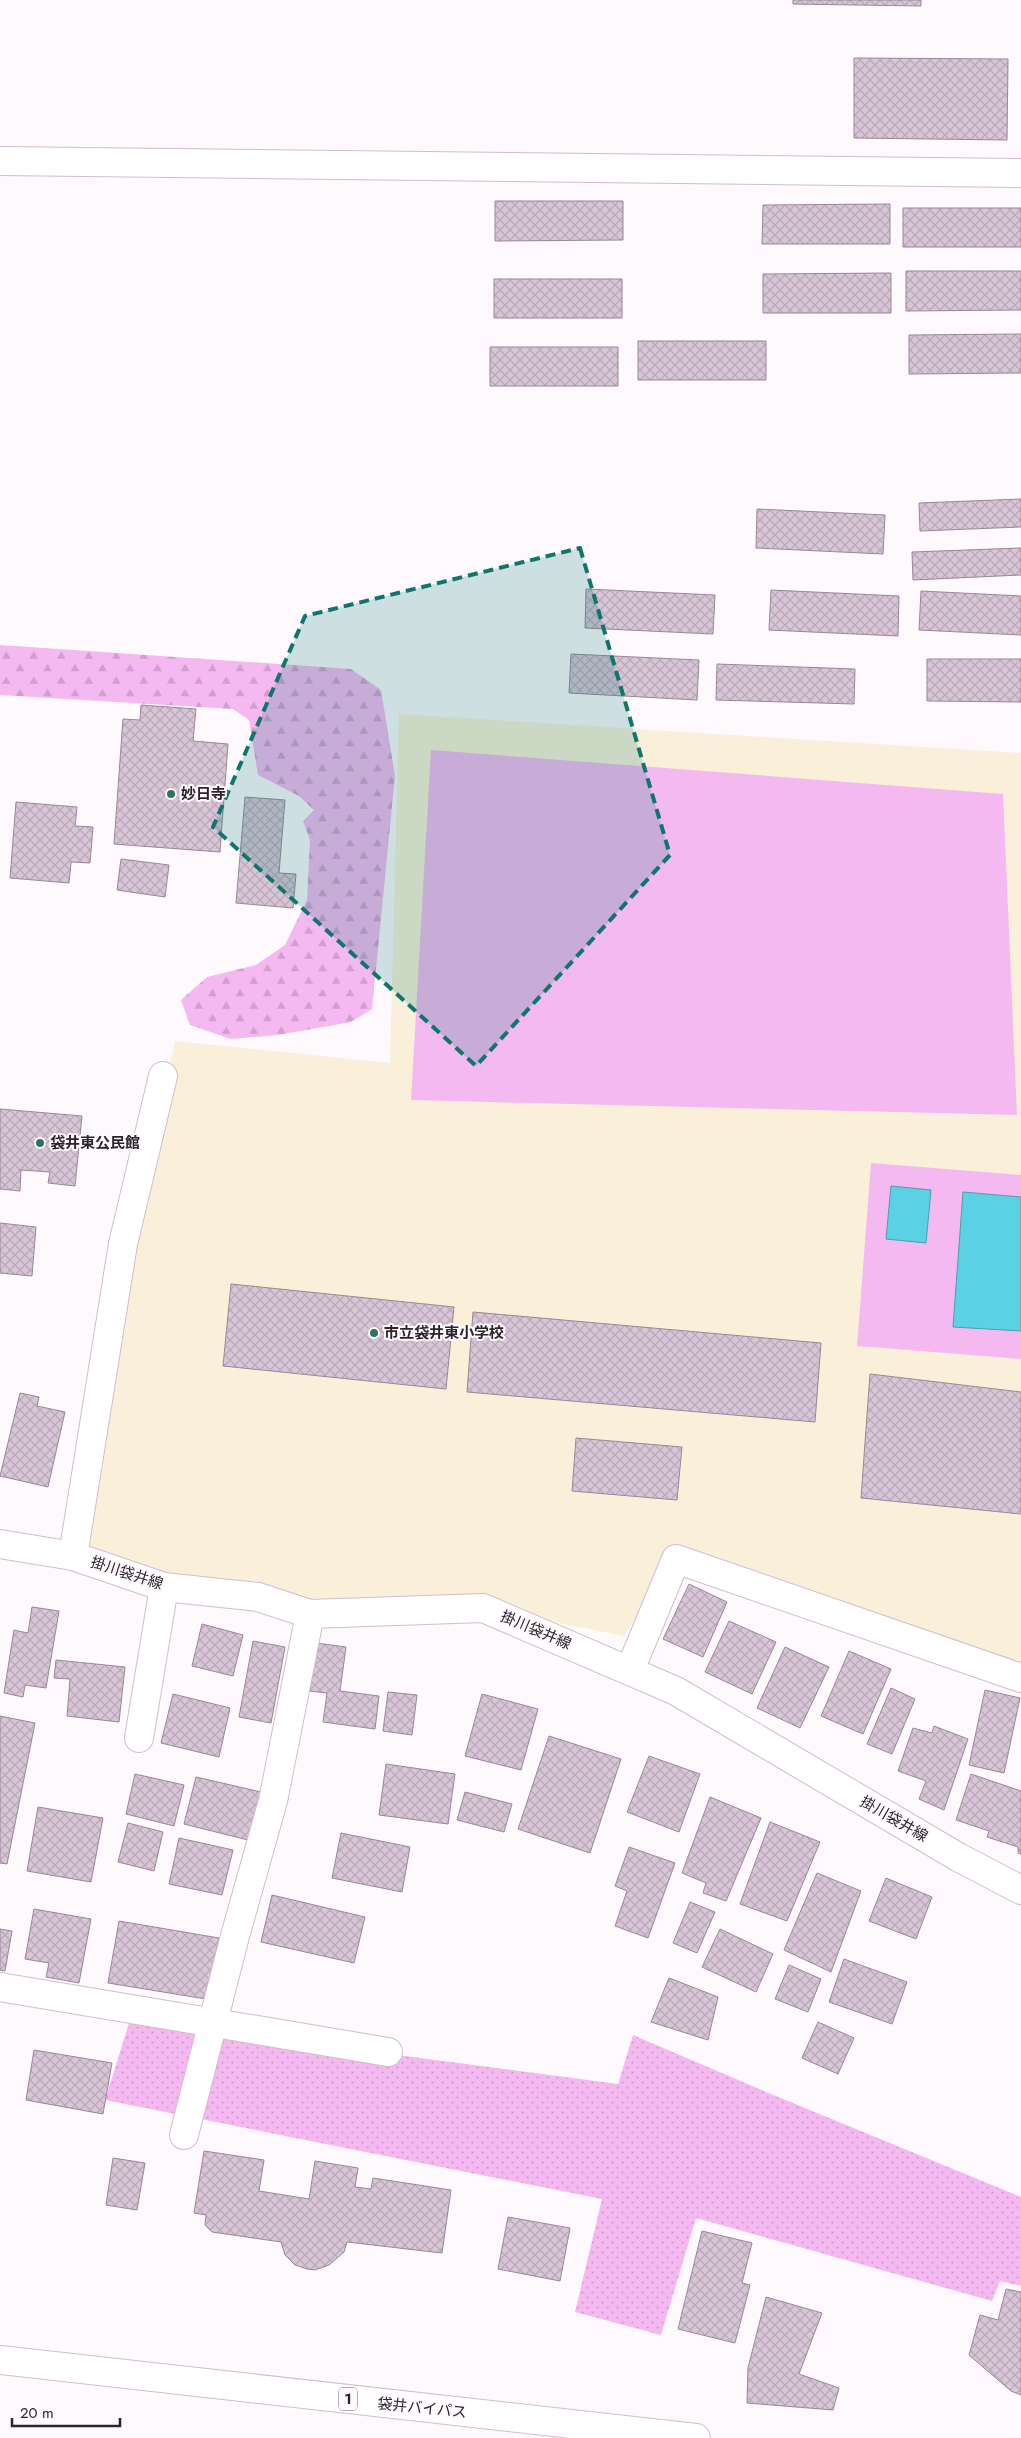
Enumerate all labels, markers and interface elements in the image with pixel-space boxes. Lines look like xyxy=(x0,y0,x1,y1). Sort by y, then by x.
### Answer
place label: 妙日寺 xyxy=(181,783,226,805)
marker: 妙日寺 xyxy=(165,788,177,800)
place label: 袋井東公民館 xyxy=(50,1132,140,1154)
marker: 袋井東公民館 xyxy=(34,1137,46,1149)
place label: 市立袋井東小学校 xyxy=(384,1322,504,1344)
marker: 市立袋井東小学校 xyxy=(368,1327,380,1339)
street label: 掛川袋井線 xyxy=(88,1551,166,1595)
street label: 掛川袋井線 xyxy=(497,1605,575,1655)
street label: 掛川袋井線 xyxy=(856,1791,932,1847)
road number: 1 xyxy=(339,2388,357,2410)
street label: 袋井バイパス xyxy=(376,2392,468,2424)
scale bar xyxy=(12,2396,120,2428)
text: 20 m xyxy=(20,2402,54,2424)

